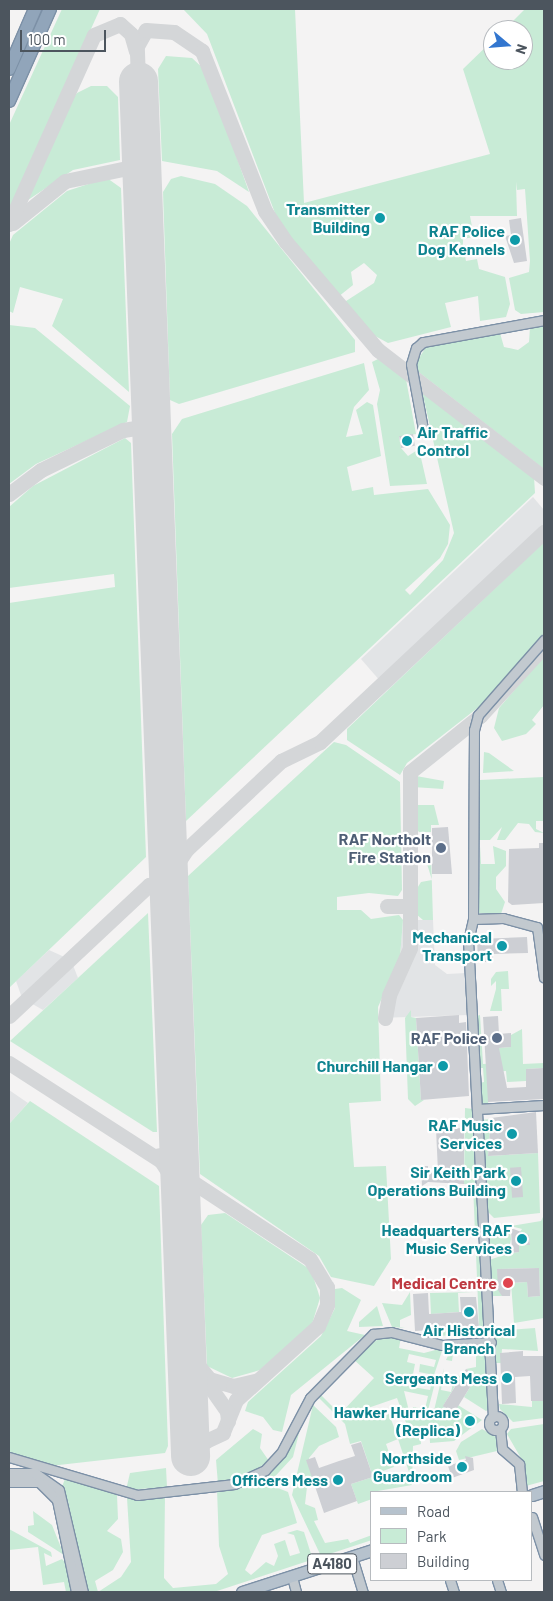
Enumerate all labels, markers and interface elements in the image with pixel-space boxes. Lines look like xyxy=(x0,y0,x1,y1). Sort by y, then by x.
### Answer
scale bar xyxy=(22,20,109,52)
north arrow xyxy=(483,20,533,70)
text: 100 m xyxy=(28,30,66,48)
text: N xyxy=(512,42,531,57)
place label: Transmitter Building xyxy=(286,199,370,237)
marker: Transmitter Building xyxy=(374,212,386,224)
place label: RAF Police Dog Kennels xyxy=(418,221,505,259)
marker: RAF Police Dog Kennels xyxy=(509,234,521,246)
place label: Air Traffic Control xyxy=(417,422,488,460)
marker: Air Traffic Control xyxy=(401,435,413,447)
place label: RAF Northolt Fire Station xyxy=(339,829,431,867)
marker: RAF Northolt Fire Station xyxy=(435,842,447,854)
place label: Mechanical Transport xyxy=(412,927,492,965)
marker: Mechanical Transport xyxy=(496,940,508,952)
place label: RAF Police xyxy=(411,1028,487,1048)
marker: RAF Police xyxy=(491,1032,503,1044)
place label: Churchill Hangar xyxy=(317,1056,433,1076)
marker: Churchill Hangar xyxy=(437,1060,449,1072)
place label: RAF Music Services xyxy=(428,1115,502,1153)
marker: RAF Music Services xyxy=(506,1128,518,1140)
place label: Sir Keith Park Operations Building xyxy=(368,1162,506,1200)
marker: Sir Keith Park Operations Building xyxy=(510,1175,522,1187)
place label: Headquarters RAF Music Services xyxy=(382,1220,512,1258)
marker: Headquarters RAF Music Services xyxy=(516,1233,528,1245)
place label: Medical Centre xyxy=(392,1273,497,1293)
marker: Medical Centre xyxy=(501,1276,515,1290)
marker: Air Historical Branch xyxy=(463,1306,475,1318)
place label: Air Historical Branch xyxy=(423,1320,515,1358)
place label: Sergeants Mess xyxy=(385,1368,497,1388)
marker: Sergeants Mess xyxy=(501,1372,513,1384)
place label: Hawker Hurricane (Replica) xyxy=(334,1402,460,1440)
marker: Hawker Hurricane (Replica) xyxy=(464,1415,476,1427)
place label: Northside Guardroom xyxy=(373,1448,452,1486)
marker: Northside Guardroom xyxy=(456,1461,468,1473)
place label: Officers Mess xyxy=(232,1470,328,1490)
marker: Officers Mess xyxy=(332,1474,344,1486)
legend xyxy=(370,1491,533,1581)
text: Road xyxy=(417,1502,450,1520)
text: Park xyxy=(417,1527,446,1545)
road number: A4180 xyxy=(307,1552,357,1576)
text: Building xyxy=(417,1552,470,1570)

